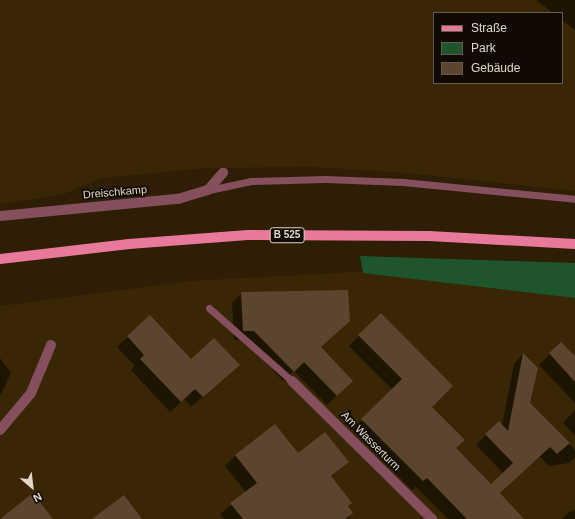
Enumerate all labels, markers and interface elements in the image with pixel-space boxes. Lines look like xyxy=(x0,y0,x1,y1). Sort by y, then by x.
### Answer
legend xyxy=(433,12,563,84)
text: Straße xyxy=(471,21,507,35)
text: Park xyxy=(471,41,496,55)
text: Gebäude xyxy=(471,61,520,75)
street label: Dreischkamp xyxy=(82,183,148,201)
road number: B 525 xyxy=(269,227,305,243)
street label: Am Wasserturm xyxy=(339,409,403,473)
north arrow xyxy=(12,467,52,507)
text: N xyxy=(31,490,44,505)

